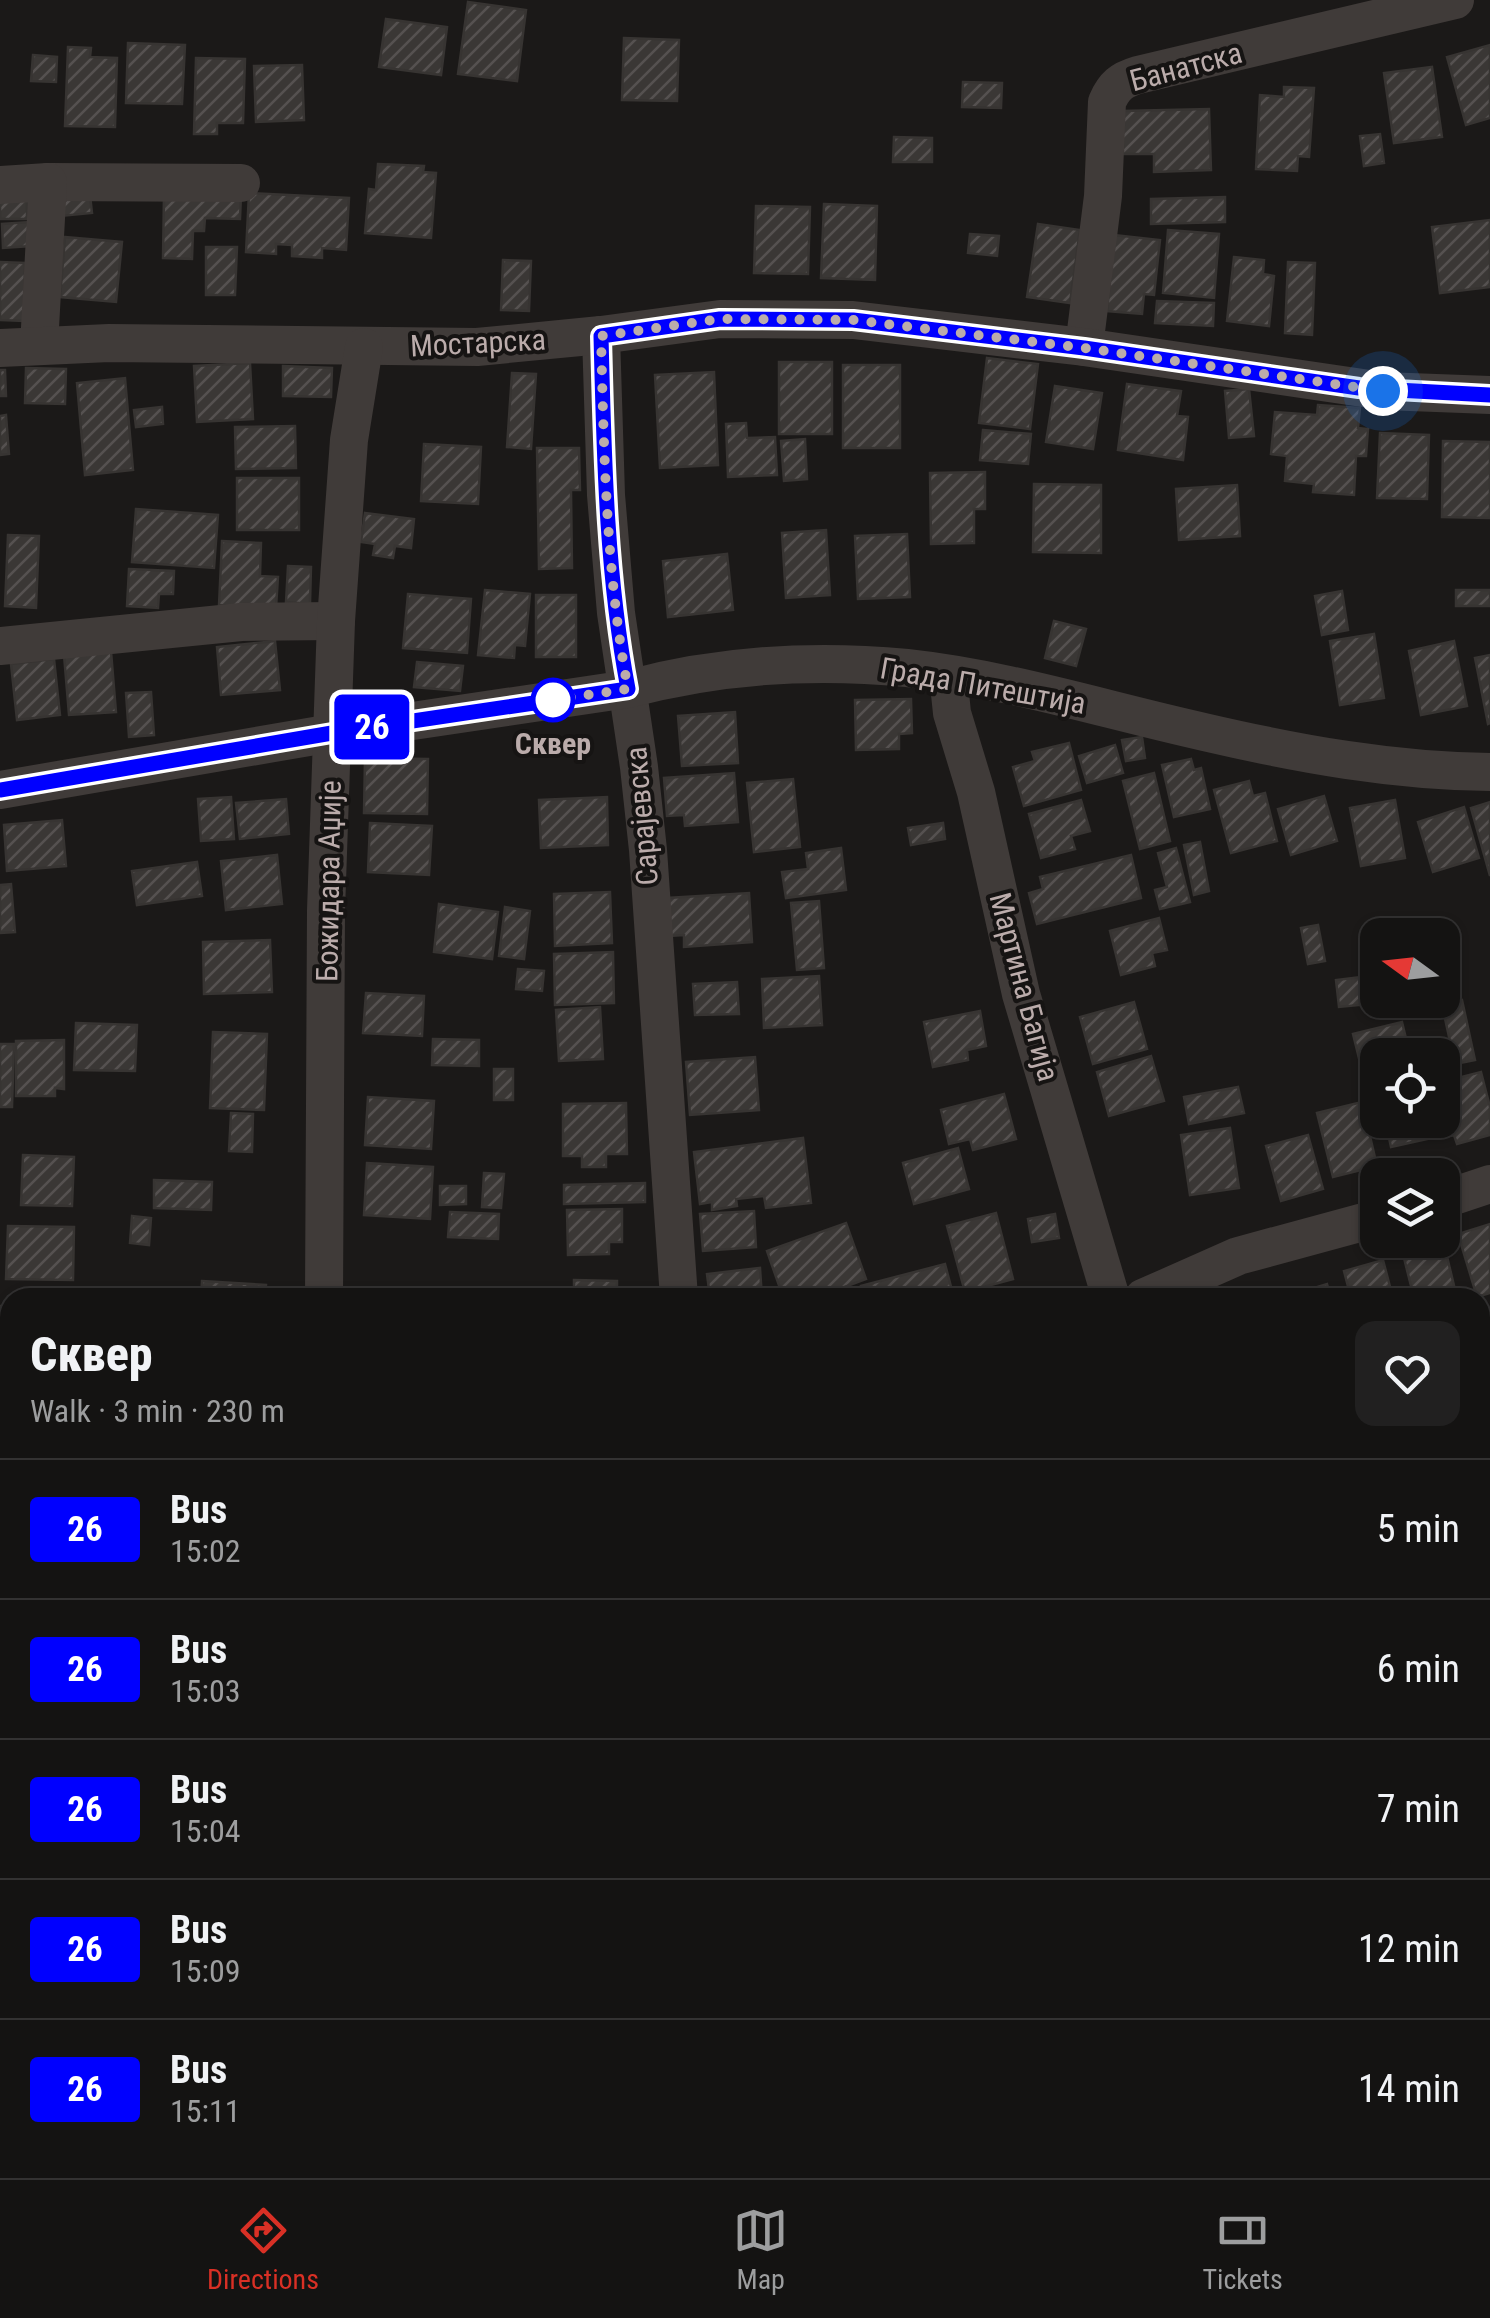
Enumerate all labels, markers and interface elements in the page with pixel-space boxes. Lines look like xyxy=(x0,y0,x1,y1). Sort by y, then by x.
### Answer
street label: Банатска xyxy=(1126,35,1246,98)
street label: Мостарска xyxy=(409,321,547,364)
your location xyxy=(1358,366,1408,416)
street label: Града Питештија xyxy=(878,650,1089,721)
marker: Сквер xyxy=(532,679,574,721)
line badge: 26 xyxy=(327,694,417,760)
text: 26 xyxy=(354,707,390,748)
place label: Сквер xyxy=(515,726,591,761)
street label: Сарајевска xyxy=(618,745,665,887)
street label: Божидара Аџије xyxy=(309,780,348,982)
street label: Мартина Багија xyxy=(983,889,1066,1085)
north arrow xyxy=(1360,918,1460,1018)
map controls xyxy=(1360,918,1460,1258)
button: locate xyxy=(1360,1038,1460,1138)
button: layers xyxy=(1360,1158,1460,1258)
button: heart xyxy=(1355,1321,1460,1426)
text: Сквер xyxy=(30,1326,152,1383)
text: Walk · 3 min · 230 m xyxy=(30,1392,285,1430)
text: Bus xyxy=(170,1488,227,1532)
text: 5 min xyxy=(1377,1507,1460,1551)
text: 26 xyxy=(67,1509,103,1550)
text: 15:02 xyxy=(170,1532,241,1570)
text: Bus xyxy=(170,1628,227,1672)
text: 6 min xyxy=(1377,1647,1460,1691)
text: 26 xyxy=(67,1649,103,1690)
text: 15:03 xyxy=(170,1672,241,1710)
text: Bus xyxy=(170,1768,227,1812)
text: 7 min xyxy=(1377,1787,1460,1831)
text: 26 xyxy=(67,1789,103,1830)
text: 15:04 xyxy=(170,1812,241,1850)
text: Bus xyxy=(170,1908,227,1952)
text: 12 min xyxy=(1358,1927,1460,1971)
text: 26 xyxy=(67,1929,103,1970)
text: 15:09 xyxy=(170,1952,241,1990)
text: Bus xyxy=(170,2048,227,2092)
text: 14 min xyxy=(1358,2067,1460,2111)
text: 26 xyxy=(67,2069,103,2110)
text: 15:11 xyxy=(170,2092,241,2130)
tab: Directions xyxy=(207,2203,319,2296)
tab: Map xyxy=(733,2203,788,2296)
tab: Tickets xyxy=(1202,2203,1283,2296)

